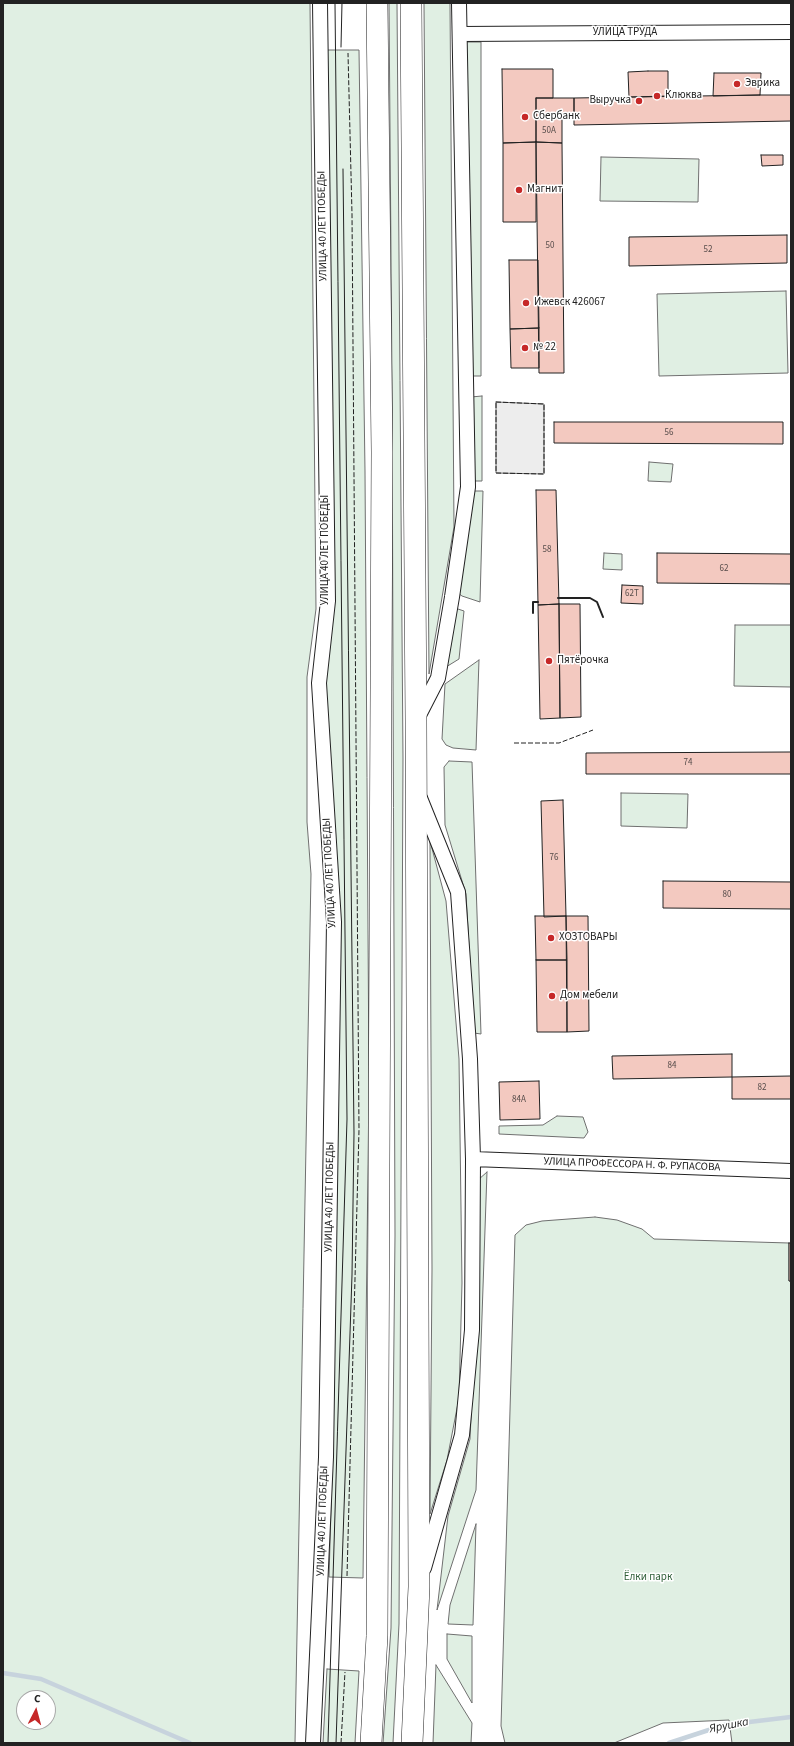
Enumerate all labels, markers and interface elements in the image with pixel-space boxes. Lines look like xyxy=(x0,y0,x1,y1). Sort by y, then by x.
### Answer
street label: УЛИЦА ТРУДА xyxy=(593,26,657,40)
place label: Эврика xyxy=(745,77,780,91)
marker: Эврика xyxy=(732,79,742,89)
place label: Клюква xyxy=(665,89,702,103)
marker: Клюква xyxy=(652,91,662,101)
place label: Выручка xyxy=(589,94,631,108)
marker: Выручка xyxy=(634,96,644,106)
place label: Сбербанк xyxy=(533,110,580,124)
marker: Сбербанк xyxy=(520,112,530,122)
house number: 50А xyxy=(542,126,556,136)
street label: УЛИЦА 40 ЛЕТ ПОБЕДЫ xyxy=(315,171,331,281)
place label: Магнит xyxy=(527,183,563,197)
marker: Магнит xyxy=(514,185,524,195)
house number: 50 xyxy=(546,241,554,251)
house number: 52 xyxy=(704,245,712,255)
place label: Ижевск 426067 xyxy=(534,296,605,310)
marker: Ижевск 426067 xyxy=(521,298,531,308)
place label: № 22 xyxy=(533,341,556,355)
marker: № 22 xyxy=(520,343,530,353)
house number: 56 xyxy=(665,428,673,438)
street label: УЛИЦА 40 ЛЕТ ПОБЕДЫ xyxy=(319,495,333,605)
house number: 58 xyxy=(543,545,551,555)
house number: 62 xyxy=(720,564,728,574)
house number: 62Т xyxy=(625,589,639,599)
place label: Пятёрочка xyxy=(557,654,609,668)
marker: Пятёрочка xyxy=(544,656,554,666)
house number: 74 xyxy=(684,758,692,768)
street label: УЛИЦА 40 ЛЕТ ПОБЕДЫ xyxy=(321,817,339,929)
house number: 76 xyxy=(550,853,558,863)
house number: 80 xyxy=(723,890,731,900)
place label: ХОЗТОВАРЫ xyxy=(559,931,618,945)
marker: ХОЗТОВАРЫ xyxy=(546,933,556,943)
place label: Дом мебели xyxy=(560,989,618,1003)
marker: Дом мебели xyxy=(547,991,557,1001)
house number: 84 xyxy=(668,1061,676,1071)
house number: 82 xyxy=(758,1083,766,1093)
house number: 84А xyxy=(512,1095,526,1105)
street label: УЛИЦА 40 ЛЕТ ПОБЕДЫ xyxy=(322,1142,338,1252)
street label: УЛИЦА ПРОФЕССОРА Н. Ф. РУПАСОВА xyxy=(543,1155,721,1175)
street label: УЛИЦА 40 ЛЕТ ПОБЕДЫ xyxy=(314,1465,332,1577)
park label: Ёлки парк xyxy=(624,1571,672,1585)
north arrow xyxy=(16,1690,56,1730)
text: С xyxy=(33,1691,41,1706)
water label: Ярушка xyxy=(708,1715,750,1737)

